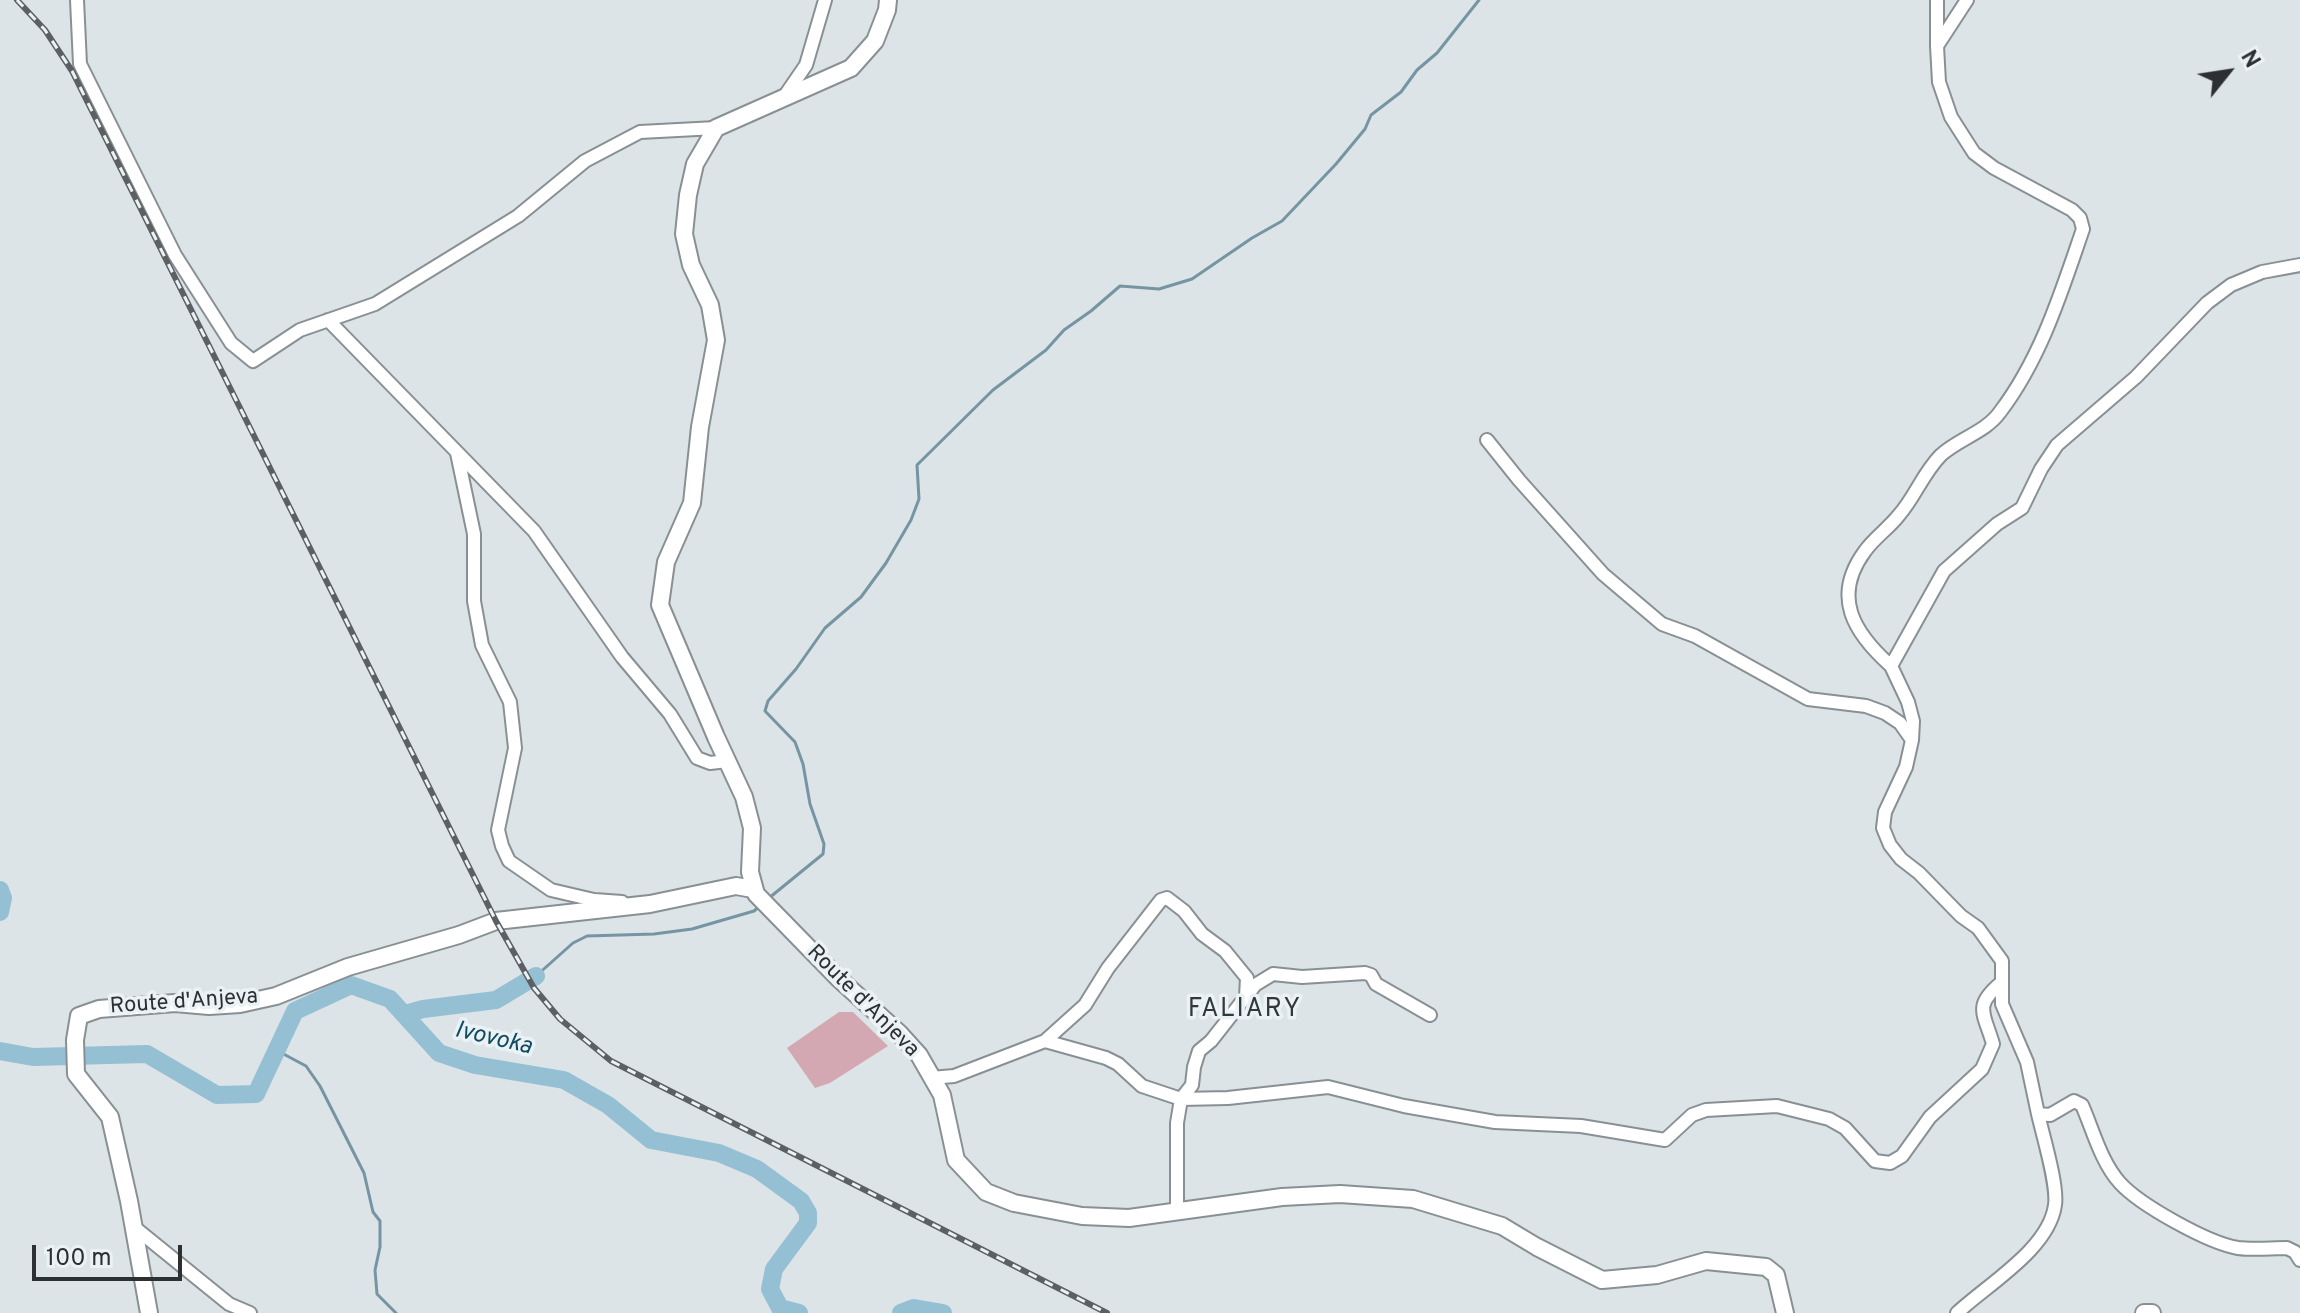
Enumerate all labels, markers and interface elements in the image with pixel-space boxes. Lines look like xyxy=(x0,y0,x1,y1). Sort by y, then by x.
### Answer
north arrow xyxy=(2188,32,2268,112)
text: N xyxy=(2234,46,2265,73)
street label: Route d'Anjeva xyxy=(800,940,924,1064)
street label: Route d'Anjeva xyxy=(109,985,259,1021)
district label: FALIARY xyxy=(1188,995,1302,1027)
water label: Ivovoka xyxy=(452,1017,534,1063)
scale bar xyxy=(36,1229,186,1279)
text: 100 m xyxy=(46,1244,112,1274)

